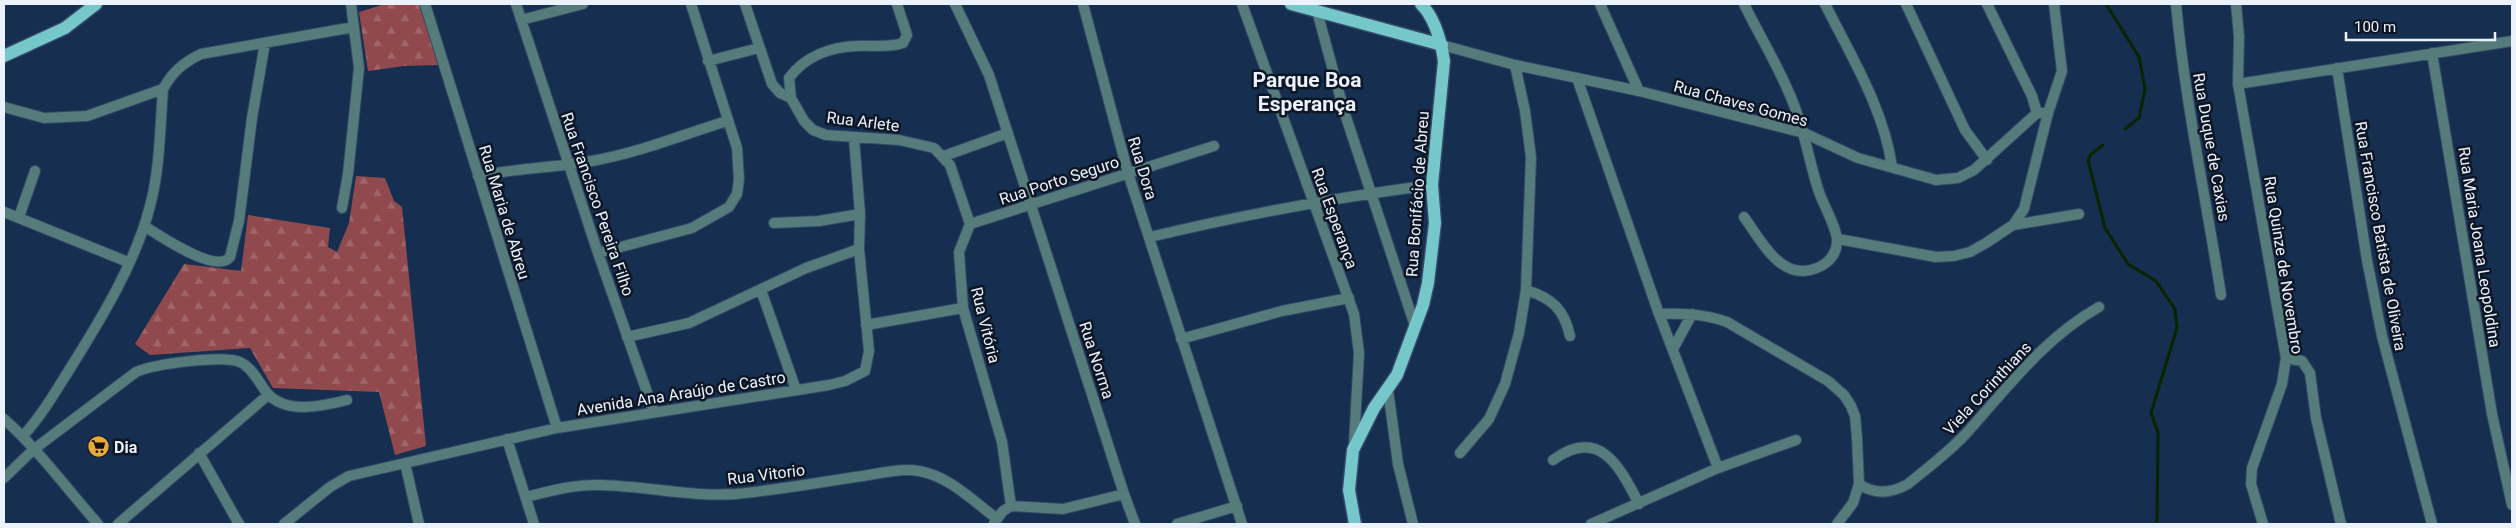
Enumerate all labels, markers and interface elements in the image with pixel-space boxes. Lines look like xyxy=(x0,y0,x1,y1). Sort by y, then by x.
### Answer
scale bar xyxy=(2346,10,2495,42)
text: 100 m xyxy=(2354,18,2396,36)
district label: Parque Boa Esperança xyxy=(1253,68,1361,116)
street label: Rua Duque de Caxias xyxy=(2189,71,2234,223)
street label: Rua Chaves Gomes xyxy=(1672,76,1810,131)
street label: Rua Arlete xyxy=(825,108,900,135)
street label: Rua Francisco Pereira Filho xyxy=(557,110,638,299)
street label: Rua Bonifácio de Abreu xyxy=(1402,110,1433,278)
street label: Rua Francisco Batista de Oliveira xyxy=(2351,120,2410,352)
street label: Rua Dora xyxy=(1124,134,1161,202)
street label: Rua Maria de Abreu xyxy=(475,143,534,282)
street label: Rua Maria Joana Leopoldina xyxy=(2454,145,2505,349)
street label: Rua Porto Seguro xyxy=(997,152,1121,209)
street label: Rua Esperança xyxy=(1307,165,1362,271)
street label: Rua Quinze de Novembro xyxy=(2260,175,2307,355)
street label: Rua Vitória xyxy=(967,285,1004,365)
street label: Rua Norma xyxy=(1075,319,1118,401)
street label: Viela Corinthians xyxy=(1939,338,2035,439)
street label: Avenida Ana Araújo de Castro xyxy=(575,368,787,419)
supermarket icon: Dia xyxy=(86,435,110,459)
place label: Dia xyxy=(114,438,138,457)
street label: Rua Vitorio xyxy=(726,460,806,489)

